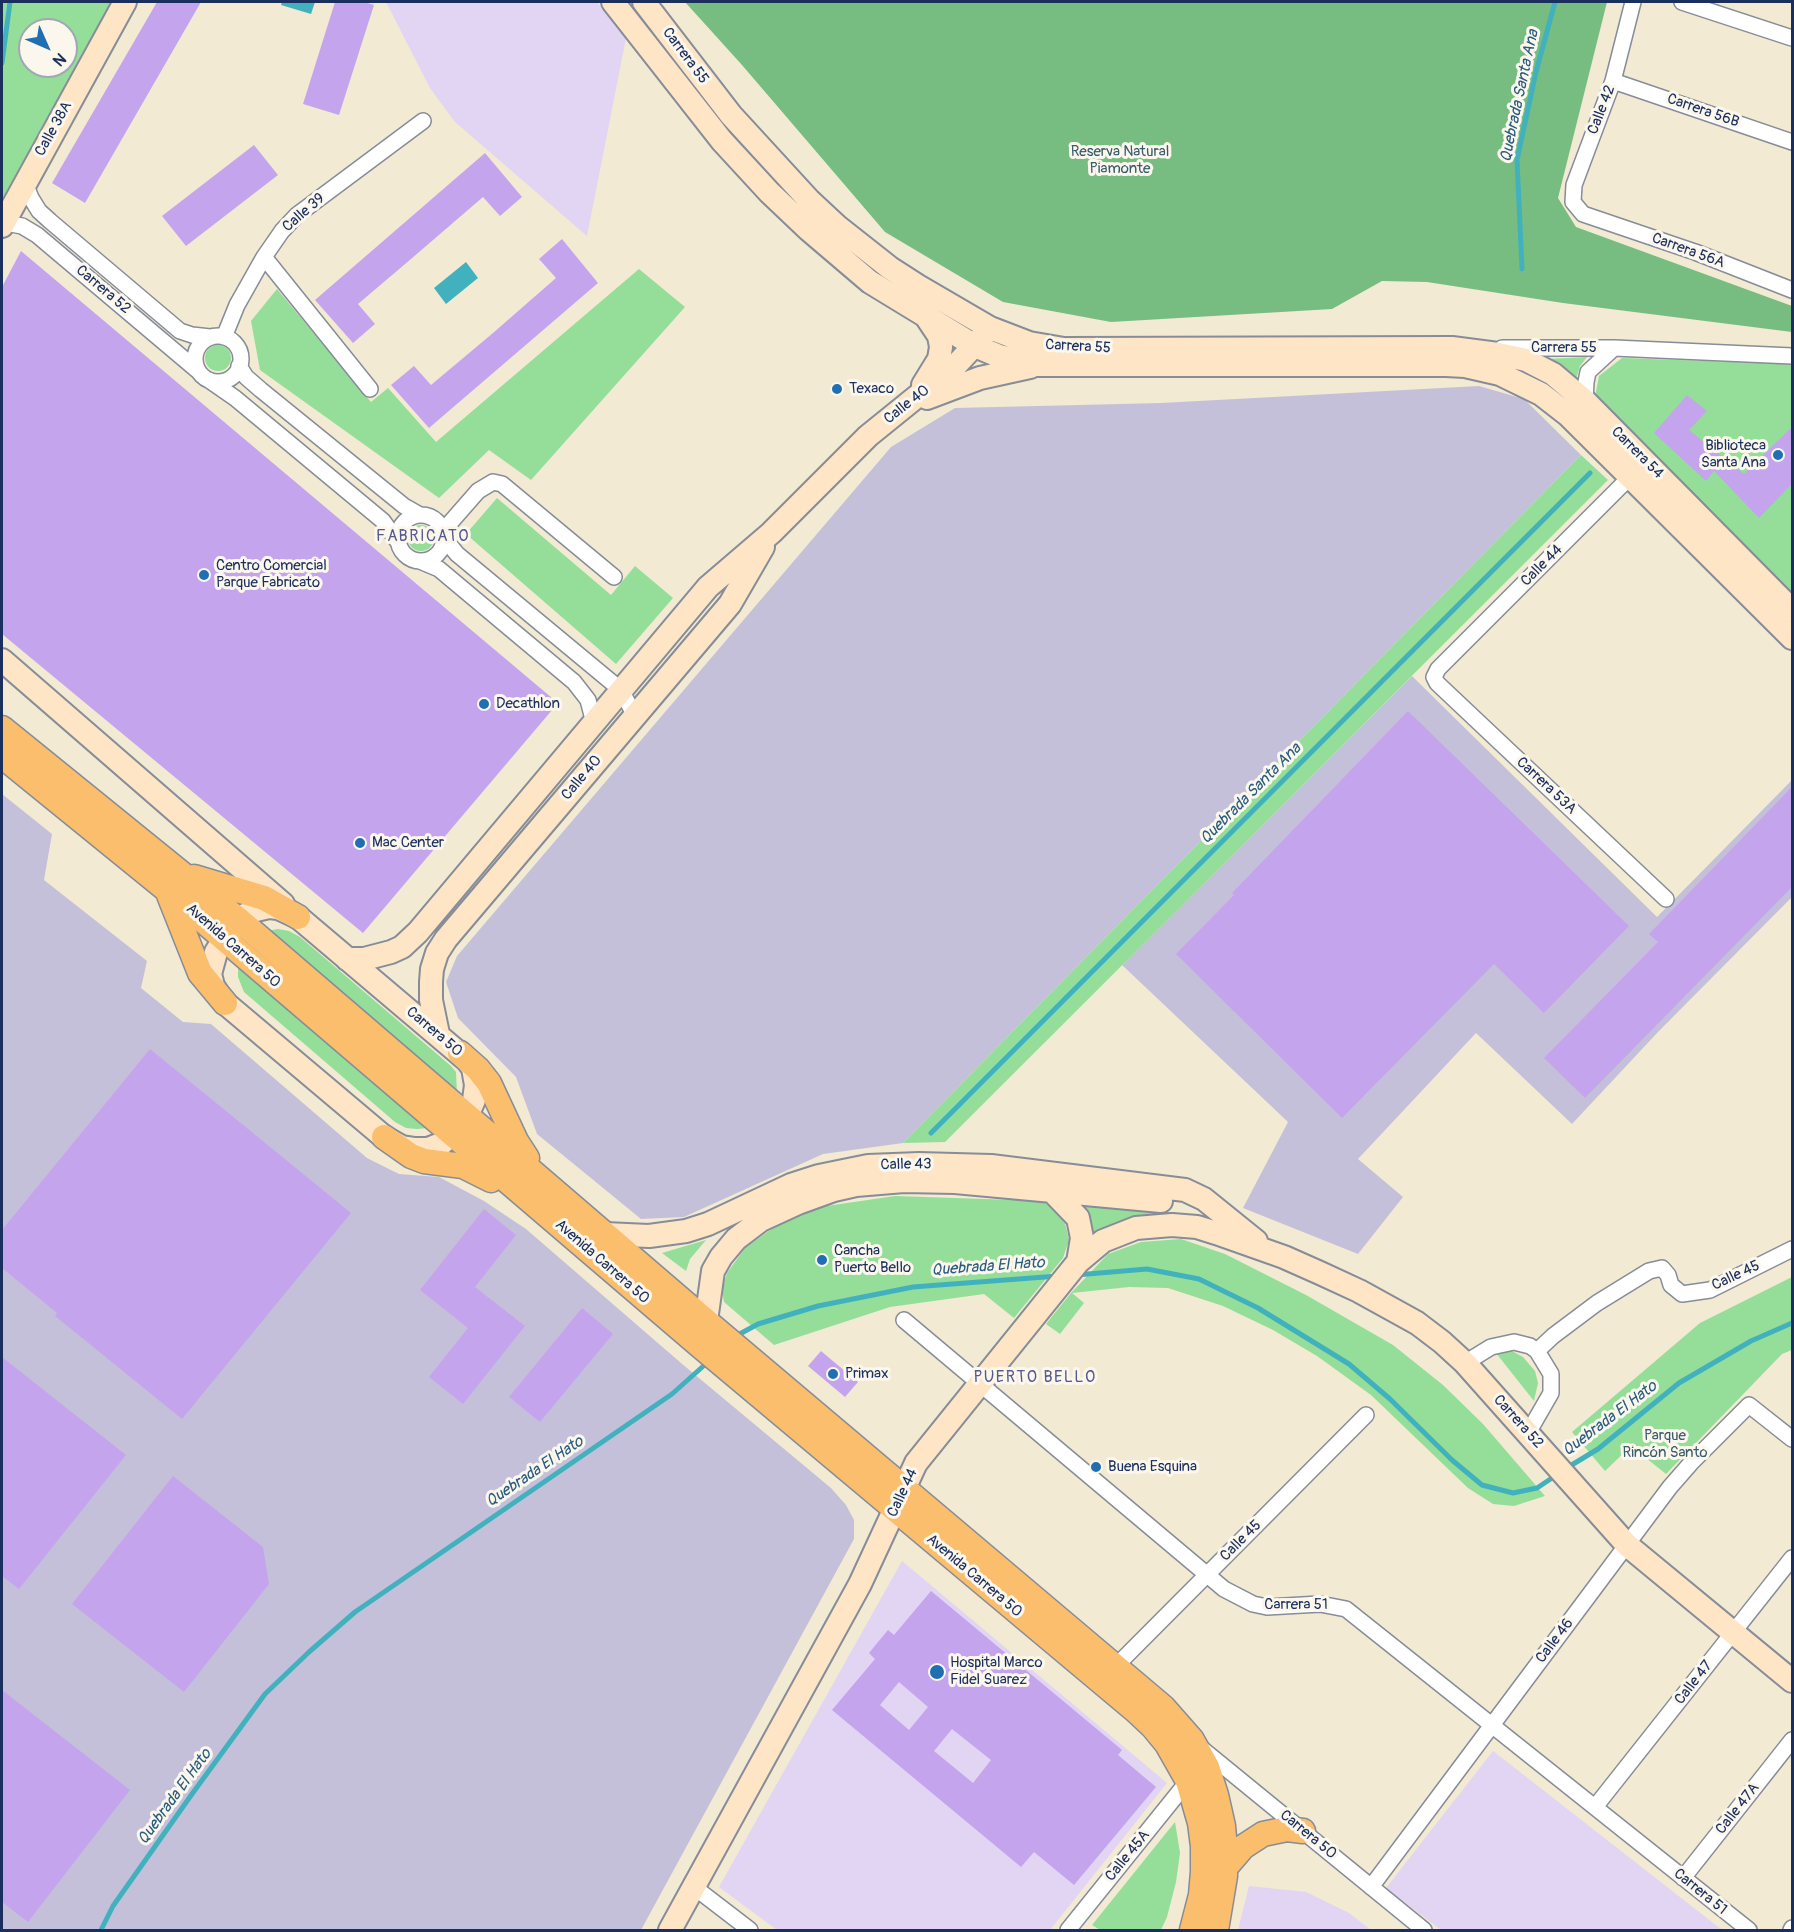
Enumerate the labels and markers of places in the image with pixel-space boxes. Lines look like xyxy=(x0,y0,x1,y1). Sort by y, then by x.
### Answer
place label: Texaco xyxy=(849,380,894,398)
marker: Texaco xyxy=(830,382,844,396)
place label: Biblioteca Santa Ana xyxy=(1701,437,1766,472)
marker: Biblioteca Santa Ana xyxy=(1771,448,1785,462)
place label: Centro Comercial Parque Fabricato xyxy=(216,557,327,592)
marker: Centro Comercial Parque Fabricato xyxy=(197,568,211,582)
place label: Decathlon xyxy=(496,695,560,713)
marker: Decathlon xyxy=(477,697,491,711)
place label: Mac Center xyxy=(372,834,444,852)
marker: Mac Center xyxy=(353,836,367,850)
place label: Cancha Puerto Bello xyxy=(834,1242,911,1277)
marker: Cancha Puerto Bello xyxy=(815,1253,829,1267)
place label: Primax xyxy=(845,1365,888,1383)
marker: Primax xyxy=(826,1367,840,1381)
place label: Buena Esquina xyxy=(1108,1458,1197,1476)
marker: Buena Esquina xyxy=(1089,1460,1103,1474)
place label: Hospital Marco Fidel Suarez xyxy=(950,1654,1043,1689)
marker: Hospital Marco Fidel Suarez xyxy=(928,1663,946,1681)

